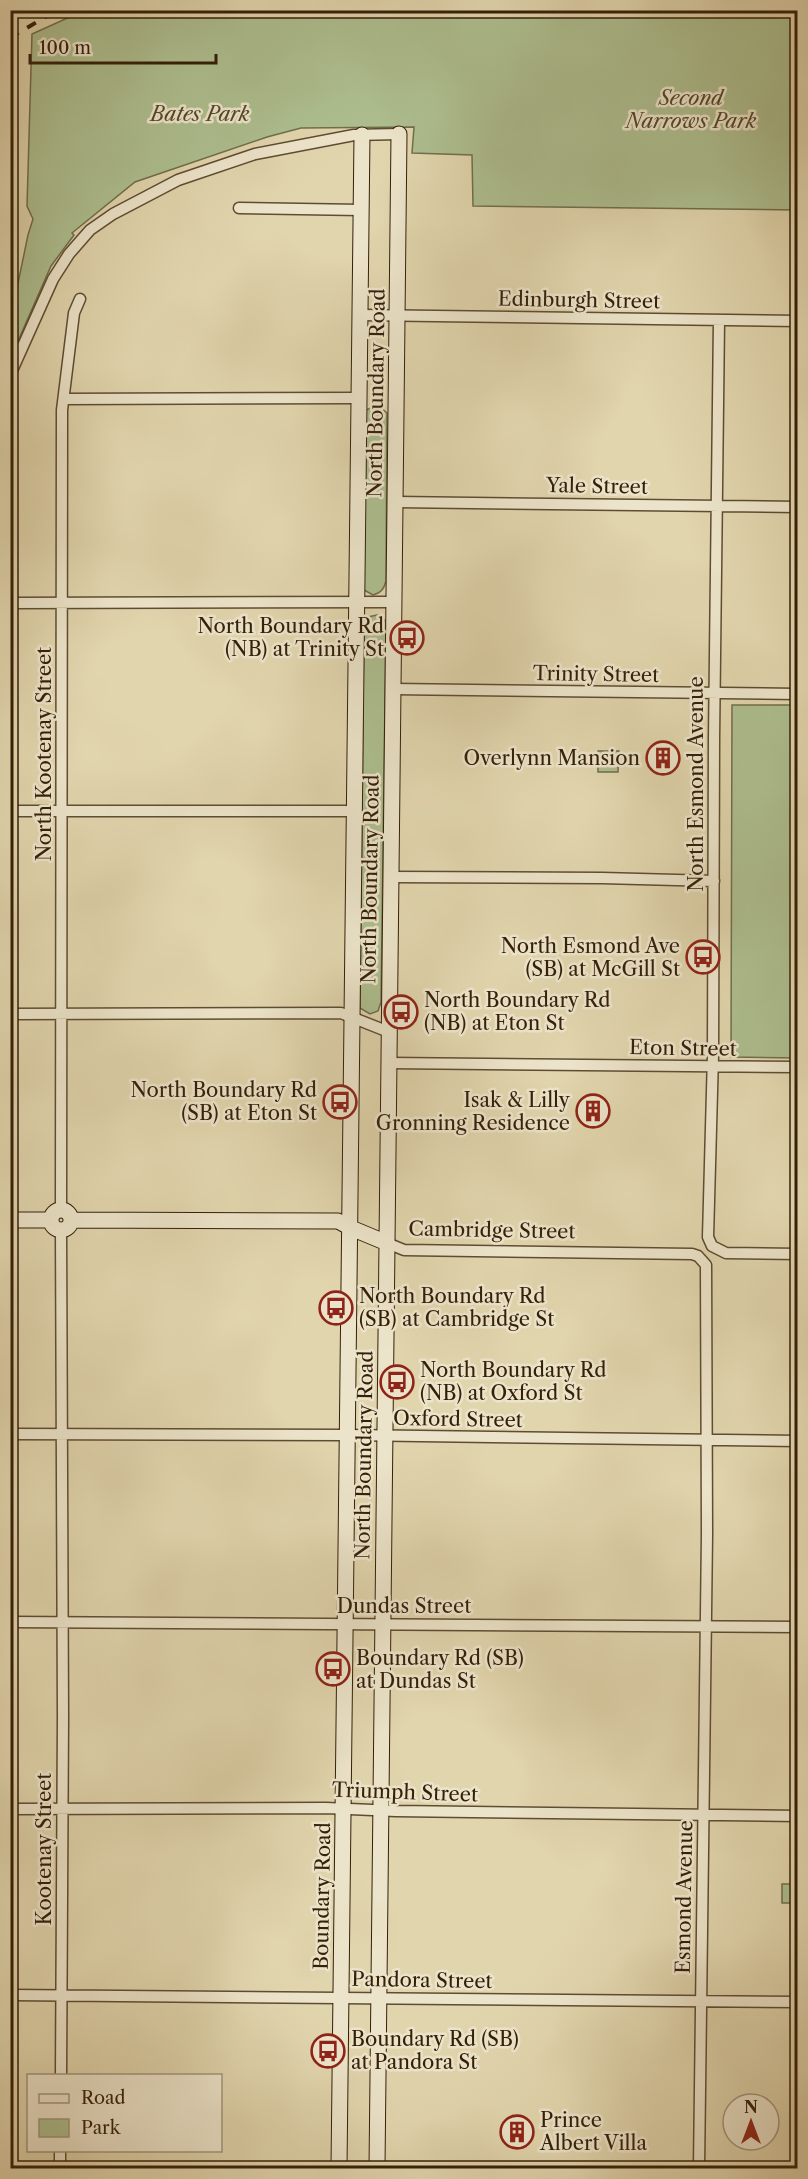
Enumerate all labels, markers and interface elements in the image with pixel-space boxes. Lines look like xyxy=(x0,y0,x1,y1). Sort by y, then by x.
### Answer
scale bar xyxy=(30,27,216,65)
text: 100 m xyxy=(39,37,91,59)
park label: Second Narrows Park xyxy=(624,86,757,133)
park label: Bates Park xyxy=(149,102,250,126)
street label: Edinburgh Street xyxy=(498,287,660,313)
street label: North Boundary Road xyxy=(362,288,390,498)
street label: Yale Street xyxy=(545,473,648,499)
place label: North Boundary Rd (NB) at Trinity St xyxy=(198,614,384,661)
bus stop icon: North Boundary Rd (NB) at Trinity St xyxy=(389,620,425,656)
street label: North Kootenay Street xyxy=(32,647,56,861)
street label: Trinity Street xyxy=(533,661,659,687)
street label: North Esmond Avenue xyxy=(684,676,708,892)
building icon: Overlynn Mansion xyxy=(645,740,681,776)
place label: Overlynn Mansion xyxy=(464,746,640,770)
street label: North Boundary Road xyxy=(356,774,384,984)
place label: North Esmond Ave (SB) at McGill St xyxy=(501,934,680,981)
bus stop icon: North Esmond Ave (SB) at McGill St xyxy=(685,939,721,975)
place label: North Boundary Rd (NB) at Eton St xyxy=(424,988,610,1035)
bus stop icon: North Boundary Rd (NB) at Eton St xyxy=(383,994,419,1030)
street label: Eton Street xyxy=(629,1035,737,1061)
place label: North Boundary Rd (SB) at Eton St xyxy=(131,1078,317,1125)
bus stop icon: North Boundary Rd (SB) at Eton St xyxy=(322,1084,358,1120)
place label: Isak & Lilly Gronning Residence xyxy=(376,1088,571,1135)
building icon: Isak & Lilly Gronning Residence xyxy=(575,1093,611,1129)
street label: Cambridge Street xyxy=(408,1217,576,1243)
place label: North Boundary Rd (SB) at Cambridge St xyxy=(359,1284,554,1331)
bus stop icon: North Boundary Rd (SB) at Cambridge St xyxy=(318,1290,354,1326)
street label: North Boundary Road xyxy=(350,1350,378,1560)
place label: North Boundary Rd (NB) at Oxford St xyxy=(420,1358,606,1405)
bus stop icon: North Boundary Rd (NB) at Oxford St xyxy=(379,1364,415,1400)
street label: Oxford Street xyxy=(393,1406,523,1432)
street label: Dundas Street xyxy=(337,1594,471,1618)
place label: Boundary Rd (SB) at Dundas St xyxy=(356,1646,524,1693)
bus stop icon: Boundary Rd (SB) at Dundas St xyxy=(315,1651,351,1687)
street label: Kootenay Street xyxy=(32,1773,56,1925)
street label: Triumph Street xyxy=(332,1777,478,1807)
street label: Esmond Avenue xyxy=(671,1820,697,1974)
street label: Boundary Road xyxy=(309,1822,335,1970)
street label: Pandora Street xyxy=(351,1967,493,1993)
place label: Boundary Rd (SB) at Pandora St xyxy=(351,2027,519,2074)
bus stop icon: Boundary Rd (SB) at Pandora St xyxy=(310,2033,346,2069)
legend xyxy=(27,2074,222,2152)
text: Road xyxy=(81,2087,126,2109)
north arrow xyxy=(721,2092,781,2152)
text: N xyxy=(744,2097,758,2117)
place label: Prince Albert Villa xyxy=(539,2108,647,2155)
building icon: Prince Albert Villa xyxy=(499,2114,535,2150)
text: Park xyxy=(81,2117,122,2139)

